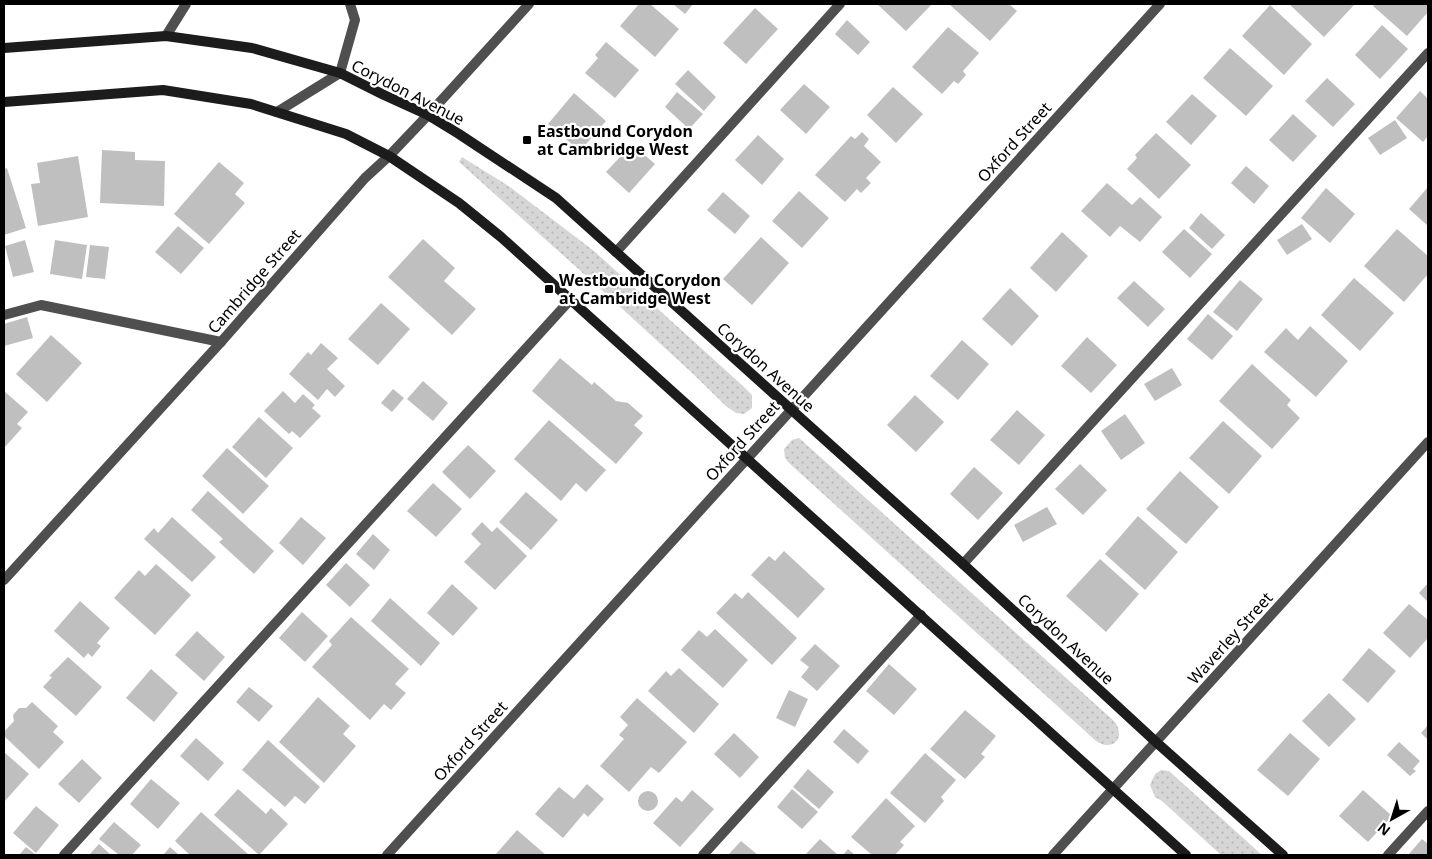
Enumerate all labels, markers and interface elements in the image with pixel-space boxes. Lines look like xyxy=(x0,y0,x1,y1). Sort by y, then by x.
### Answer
street label: Corydon Avenue xyxy=(348,54,468,130)
street label: Oxford Street xyxy=(972,97,1056,187)
place label: Eastbound Corydon at Cambridge West xyxy=(537,120,693,160)
marker: Eastbound Corydon at Cambridge West xyxy=(521,134,533,146)
street label: Cambridge Street xyxy=(202,224,306,338)
place label: Westbound Corydon at Cambridge West xyxy=(559,269,721,309)
marker: Westbound Corydon at Cambridge West xyxy=(543,283,555,295)
street label: Corydon Avenue xyxy=(712,317,820,417)
street label: Oxford Street xyxy=(700,396,784,486)
street label: Waverley Street xyxy=(1183,587,1278,689)
street label: Corydon Avenue xyxy=(1013,589,1119,689)
street label: Oxford Street xyxy=(428,696,512,786)
north arrow xyxy=(1367,794,1417,844)
text: N xyxy=(1373,819,1394,840)

